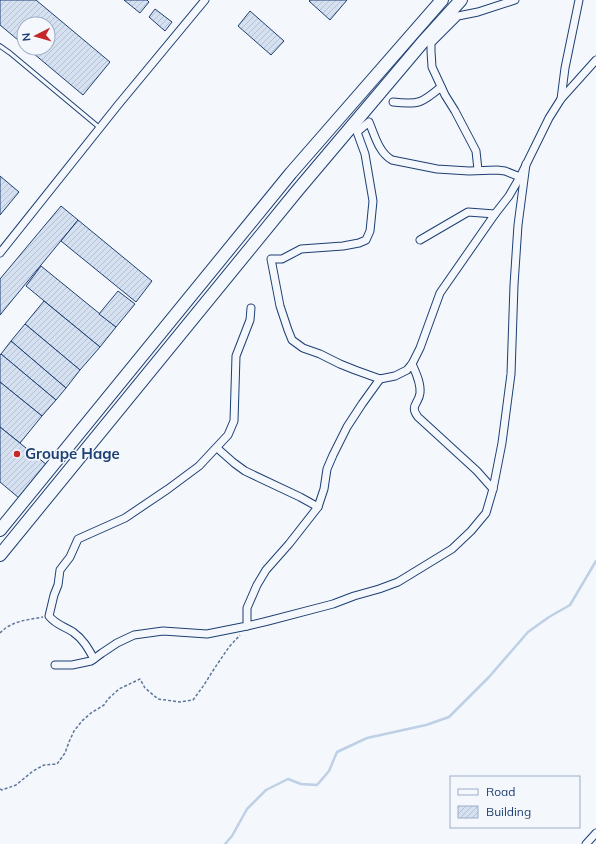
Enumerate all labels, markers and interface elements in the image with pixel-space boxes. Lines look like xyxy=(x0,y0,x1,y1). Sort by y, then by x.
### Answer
north arrow xyxy=(16,16,56,56)
text: N xyxy=(19,32,33,42)
place label: Groupe Hage xyxy=(25,444,120,463)
marker: Groupe Hage xyxy=(12,449,22,459)
legend xyxy=(450,776,580,828)
text: Road xyxy=(486,784,515,799)
text: Building xyxy=(486,804,531,819)

